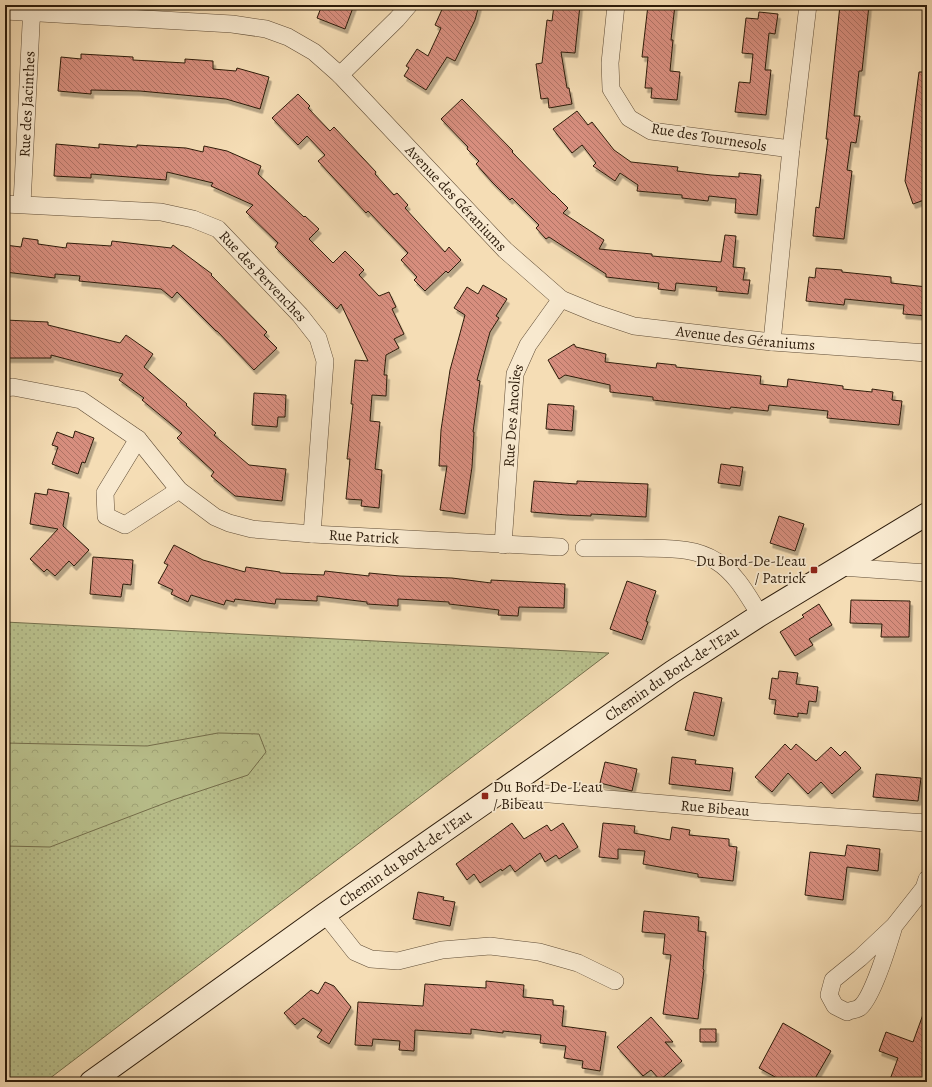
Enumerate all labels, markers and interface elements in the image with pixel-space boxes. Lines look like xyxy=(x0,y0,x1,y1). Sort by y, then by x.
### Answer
street label: Rue des Jacinthes xyxy=(14,50,40,158)
street label: Rue des Tournesols xyxy=(650,118,768,156)
street label: Avenue des Géraniums xyxy=(400,140,511,256)
street label: Rue des Pervenches xyxy=(215,226,312,326)
street label: Avenue des Géraniums xyxy=(674,321,816,355)
street label: Rue Des Ancolies xyxy=(498,360,528,468)
street label: Rue Patrick xyxy=(328,525,400,549)
place label: Du Bord-De-L'eau / Patrick xyxy=(696,551,807,588)
marker: Du Bord-De-L'eau / Patrick xyxy=(809,565,819,575)
street label: Chemin du Bord-de-l'Eau xyxy=(601,621,743,726)
place label: Du Bord-De-L'eau / Bibeau xyxy=(493,777,604,814)
marker: Du Bord-De-L'eau / Bibeau xyxy=(480,791,490,801)
street label: Rue Bibeau xyxy=(680,795,751,821)
street label: Chemin du Bord-de-l'Eau xyxy=(335,804,476,911)

